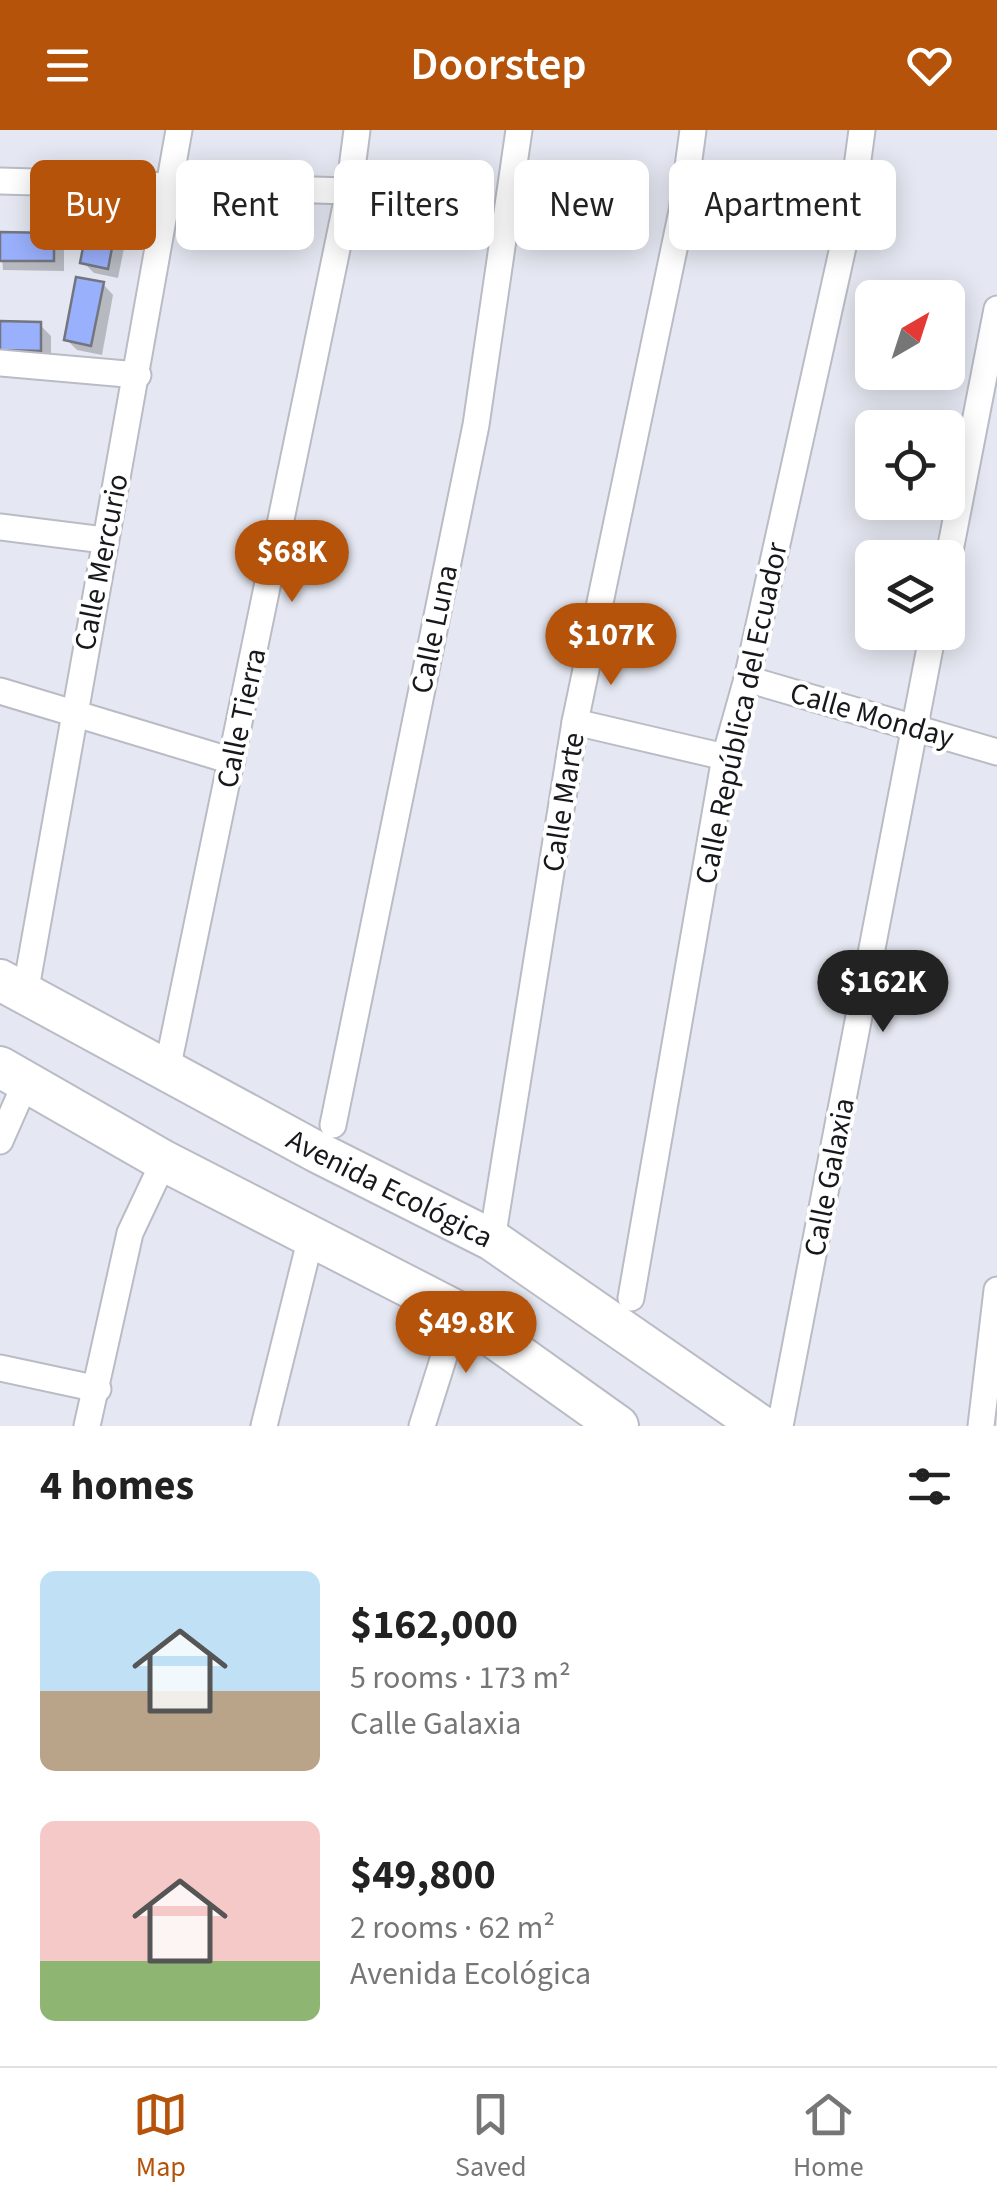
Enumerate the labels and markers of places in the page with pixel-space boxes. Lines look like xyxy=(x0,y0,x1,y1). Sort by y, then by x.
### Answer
pin: $68K xyxy=(233,520,351,605)
pin: $107K xyxy=(541,603,681,688)
pin: $162K xyxy=(813,950,953,1035)
pin: $49.8K xyxy=(385,1291,547,1376)

